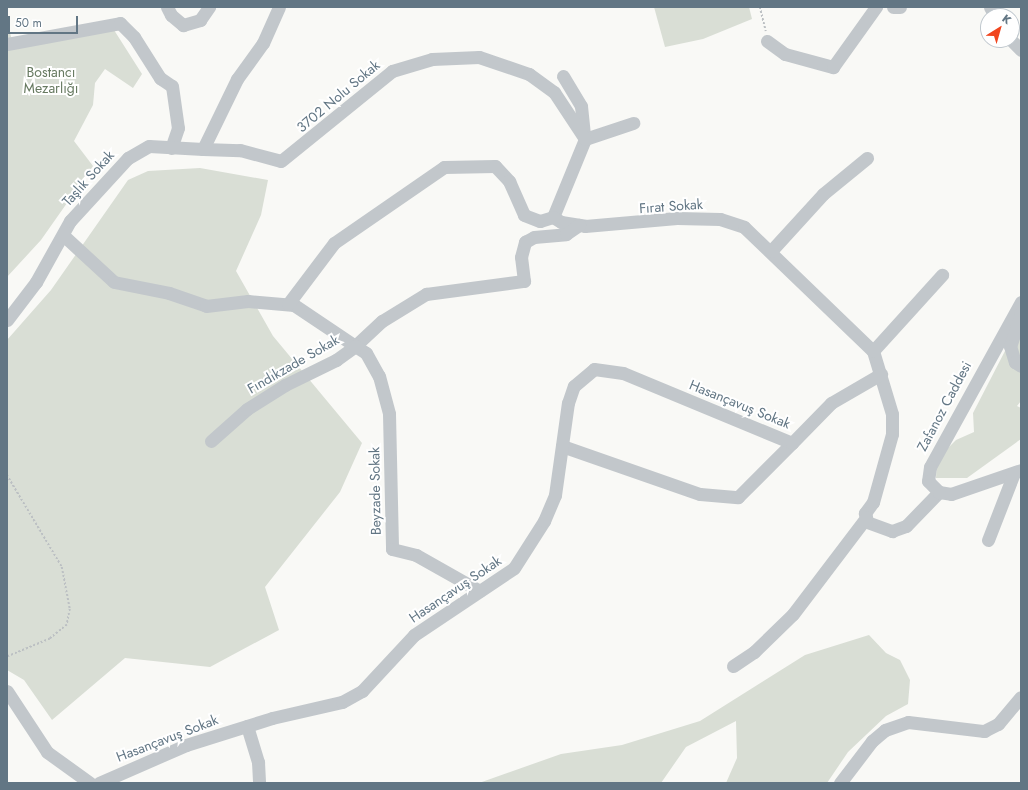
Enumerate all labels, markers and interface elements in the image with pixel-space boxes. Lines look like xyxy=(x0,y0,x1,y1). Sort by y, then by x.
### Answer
scale bar xyxy=(10,8,80,34)
north arrow xyxy=(980,8,1020,48)
text: K xyxy=(999,11,1015,28)
text: 50 m xyxy=(15,14,42,32)
street label: 3702 Nolu Sokak xyxy=(293,56,383,136)
park label: Bostancı Mezarlığı xyxy=(24,64,78,96)
street label: Taşlık Sokak xyxy=(59,147,117,209)
street label: Fırat Sokak xyxy=(639,195,703,217)
street label: Fındıkzade Sokak xyxy=(244,331,342,397)
street label: Zafanoz Caddesi xyxy=(913,358,975,454)
street label: Hasançavuş Sokak xyxy=(687,376,793,432)
street label: Beyzade Sokak xyxy=(366,447,384,535)
street label: Hasançavuş Sokak xyxy=(406,552,504,626)
street label: Hasançavuş Sokak xyxy=(114,711,220,765)

